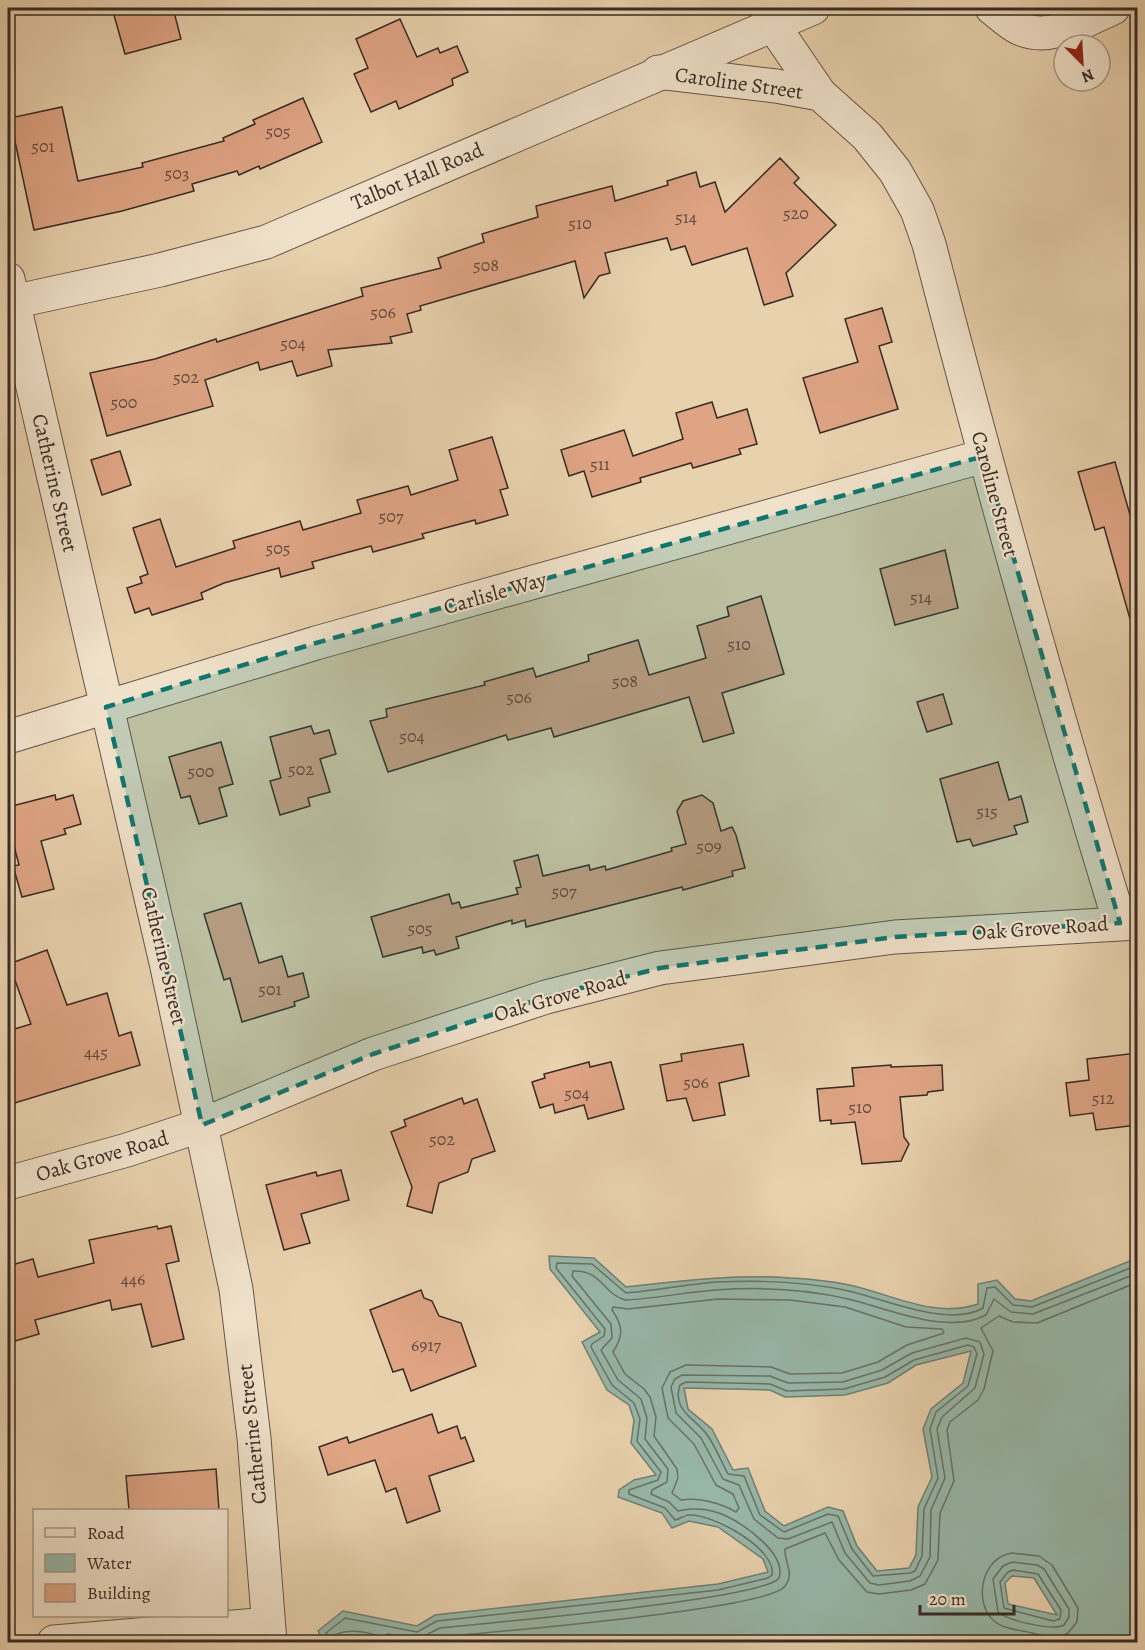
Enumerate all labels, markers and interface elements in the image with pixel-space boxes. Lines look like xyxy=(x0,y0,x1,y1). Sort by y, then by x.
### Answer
north arrow xyxy=(1052,33,1112,93)
street label: Caroline Street xyxy=(673,60,805,106)
text: N xyxy=(1078,63,1097,88)
house number: 505 xyxy=(265,119,291,143)
house number: 501 xyxy=(31,134,55,158)
street label: Talbot Hall Road xyxy=(347,135,488,216)
house number: 503 xyxy=(165,161,189,185)
house number: 520 xyxy=(783,201,809,225)
house number: 514 xyxy=(675,205,697,229)
house number: 510 xyxy=(568,211,592,235)
house number: 508 xyxy=(473,253,499,277)
house number: 506 xyxy=(370,300,396,324)
house number: 504 xyxy=(280,331,306,355)
house number: 502 xyxy=(173,365,199,389)
house number: 500 xyxy=(111,390,137,414)
street label: Catherine Street xyxy=(25,411,85,555)
street label: Caroline Street xyxy=(965,428,1025,560)
house number: 511 xyxy=(590,452,610,476)
house number: 507 xyxy=(379,504,404,528)
house number: 505 xyxy=(265,536,291,560)
street label: Carlisle Way xyxy=(440,565,550,621)
house number: 514 xyxy=(910,585,932,609)
house number: 510 xyxy=(727,632,751,656)
house number: 508 xyxy=(612,669,638,693)
house number: 506 xyxy=(506,685,532,709)
house number: 504 xyxy=(399,724,425,748)
house number: 502 xyxy=(288,757,314,781)
house number: 500 xyxy=(188,759,214,783)
house number: 515 xyxy=(976,799,998,823)
house number: 509 xyxy=(696,834,722,858)
house number: 507 xyxy=(552,879,577,903)
street label: Catherine Street xyxy=(134,884,194,1028)
street label: Oak Grove Road xyxy=(971,909,1110,947)
house number: 505 xyxy=(407,916,433,940)
street label: Oak Grove Road xyxy=(490,963,630,1028)
house number: 501 xyxy=(258,977,282,1001)
house number: 445 xyxy=(84,1040,108,1064)
house number: 506 xyxy=(683,1070,709,1094)
house number: 504 xyxy=(564,1081,590,1105)
house number: 512 xyxy=(1092,1086,1115,1110)
house number: 510 xyxy=(848,1095,872,1119)
street label: Oak Grove Road xyxy=(32,1123,172,1188)
house number: 502 xyxy=(429,1127,455,1151)
house number: 446 xyxy=(121,1267,145,1291)
house number: 6917 xyxy=(411,1333,442,1357)
street label: Catherine Street xyxy=(231,1362,273,1506)
legend xyxy=(33,1509,228,1617)
text: Road xyxy=(87,1521,125,1545)
text: Water xyxy=(86,1551,132,1575)
scale bar xyxy=(920,1578,1014,1616)
text: Building xyxy=(87,1581,151,1605)
text: 20 m xyxy=(929,1587,966,1611)

